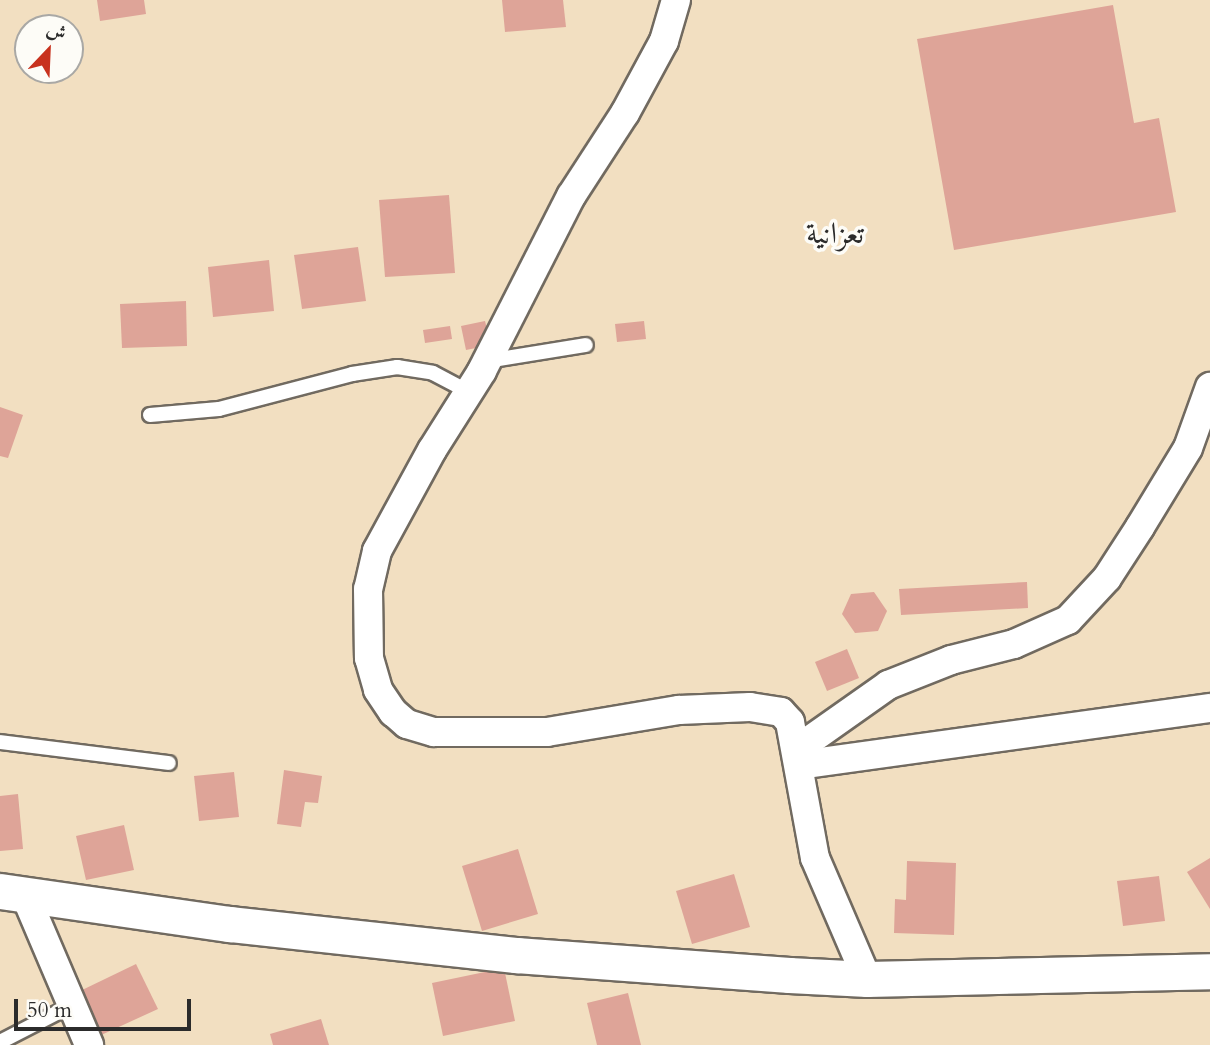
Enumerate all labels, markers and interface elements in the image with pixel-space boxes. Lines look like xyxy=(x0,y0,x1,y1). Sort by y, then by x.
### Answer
north arrow xyxy=(14,14,84,84)
text: ش xyxy=(43,16,70,47)
district label: تعزانية xyxy=(806,216,864,252)
scale bar xyxy=(18,986,194,1030)
text: 50 m xyxy=(27,996,72,1025)

